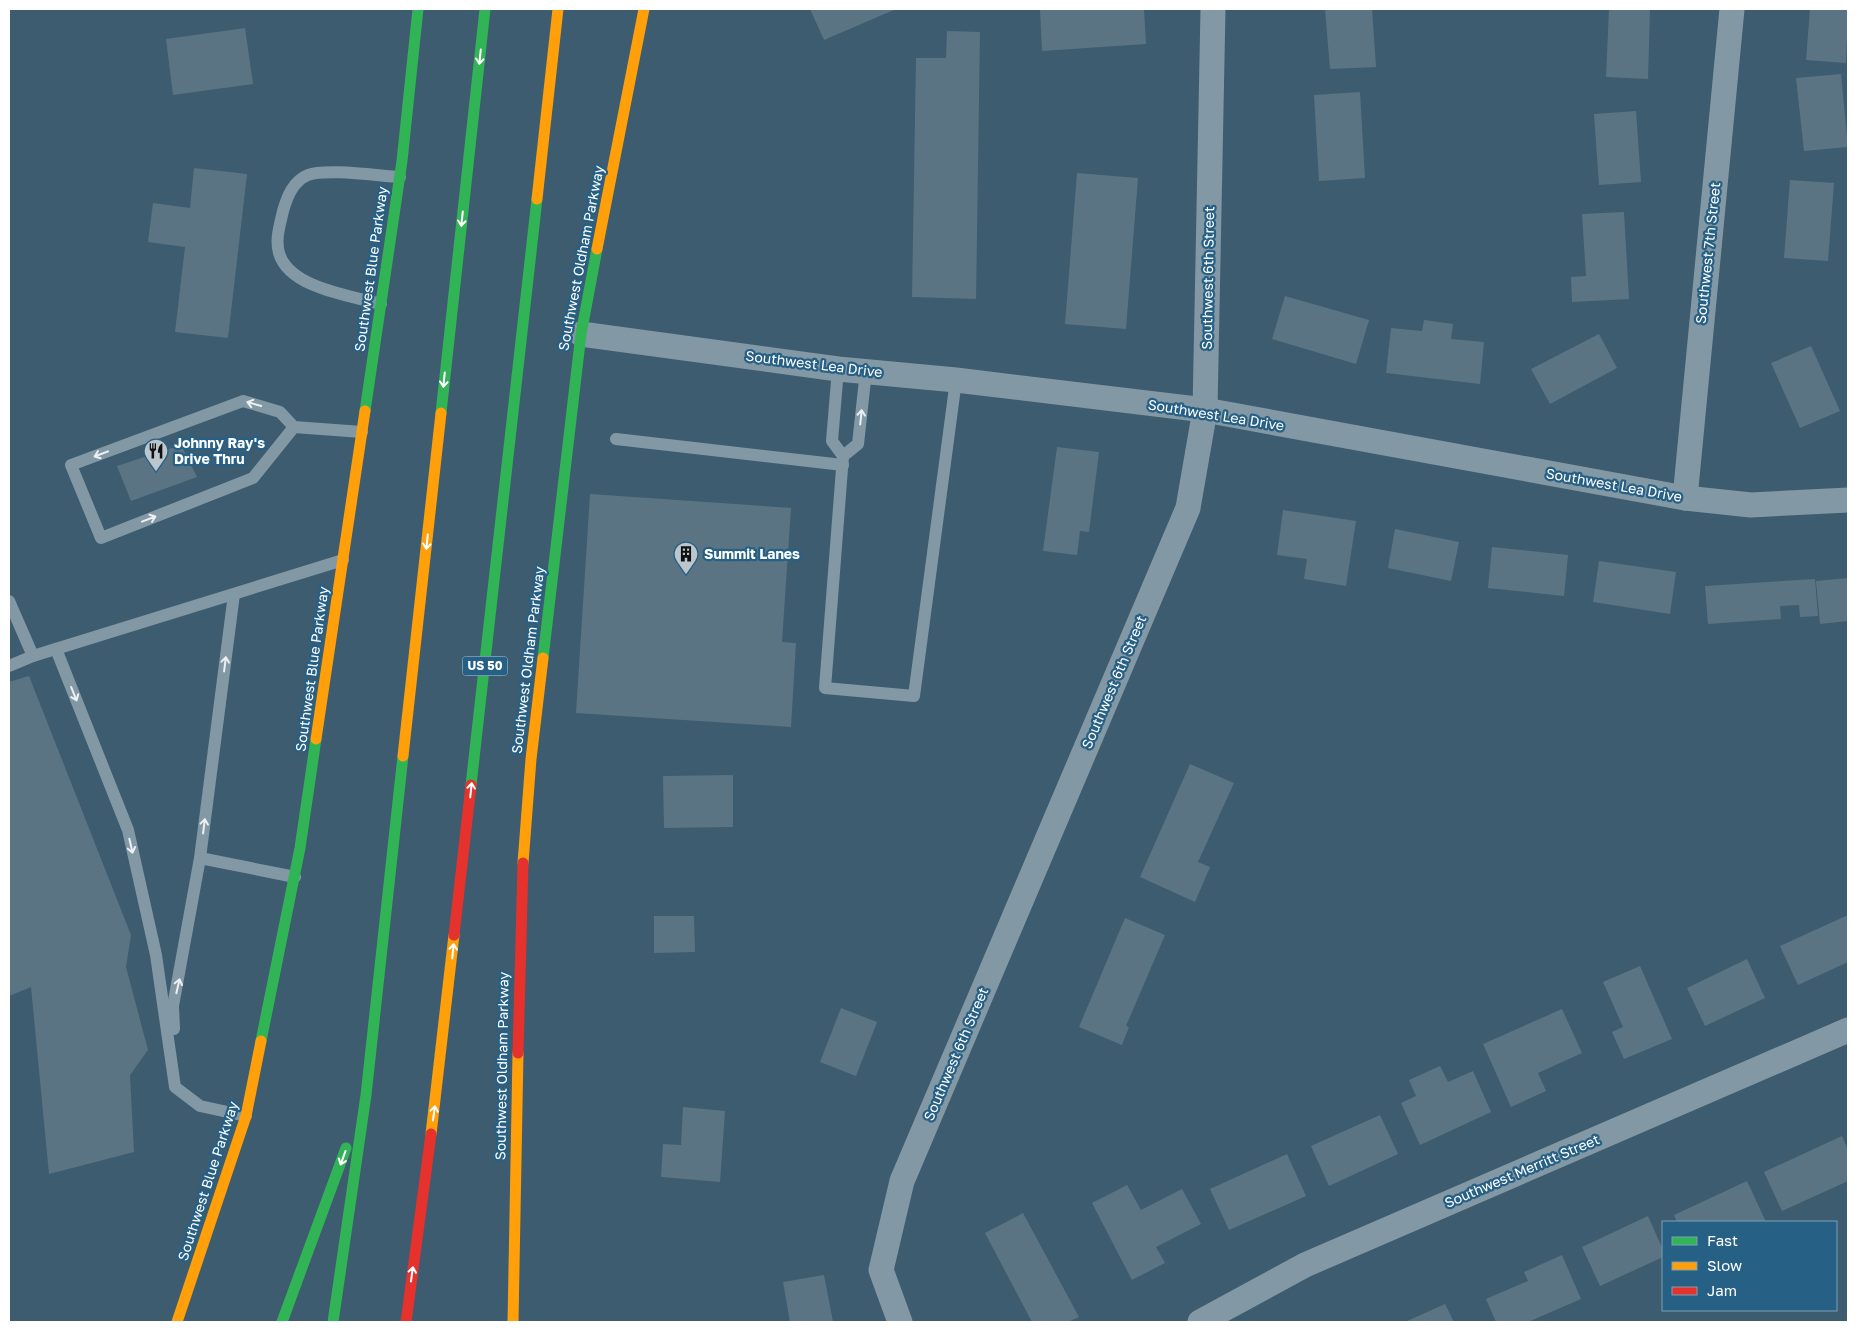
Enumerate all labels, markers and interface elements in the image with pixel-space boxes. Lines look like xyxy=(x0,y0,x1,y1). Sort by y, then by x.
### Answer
one-way arrow xyxy=(475,49,485,65)
street label: Southwest Oldham Parkway xyxy=(554,164,607,352)
street label: Southwest 7th Street xyxy=(1692,181,1723,325)
street label: Southwest Blue Parkway xyxy=(350,185,391,353)
street label: Southwest 6th Street xyxy=(1198,206,1217,350)
one-way arrow xyxy=(457,210,467,226)
street label: Southwest Lea Drive xyxy=(745,347,883,380)
one-way arrow xyxy=(439,372,449,388)
street label: Southwest Lea Drive xyxy=(1147,395,1285,434)
one-way arrow xyxy=(246,398,262,408)
one-way arrow xyxy=(856,409,866,425)
place label: Johnny Ray's Drive Thru xyxy=(174,434,265,467)
restaurant icon: Johnny Ray's Drive Thru xyxy=(143,438,169,472)
one-way arrow xyxy=(94,449,109,459)
street label: Southwest Lea Drive xyxy=(1545,464,1683,505)
one-way arrow xyxy=(141,514,156,523)
one-way arrow xyxy=(422,534,432,550)
building icon: Summit Lanes xyxy=(673,541,699,575)
place label: Summit Lanes xyxy=(704,545,800,562)
street label: Southwest Oldham Parkway xyxy=(508,565,547,754)
street label: Southwest Blue Parkway xyxy=(291,585,332,753)
street label: Southwest 6th Street xyxy=(1078,612,1149,751)
road number: US 50 xyxy=(462,656,508,676)
one-way arrow xyxy=(220,657,230,673)
one-way arrow xyxy=(70,686,79,701)
one-way arrow xyxy=(466,782,476,798)
one-way arrow xyxy=(199,818,209,834)
one-way arrow xyxy=(127,837,136,853)
one-way arrow xyxy=(448,944,458,960)
street label: Southwest Oldham Parkway xyxy=(491,971,512,1160)
one-way arrow xyxy=(174,978,183,994)
street label: Southwest 6th Street xyxy=(920,984,991,1123)
street label: Southwest Blue Parkway xyxy=(174,1099,241,1263)
one-way arrow xyxy=(429,1105,439,1121)
street label: Southwest Merritt Street xyxy=(1442,1130,1602,1211)
one-way arrow xyxy=(338,1149,347,1165)
legend xyxy=(1662,1221,1837,1311)
text: Fast xyxy=(1707,1231,1738,1249)
text: Slow xyxy=(1707,1256,1742,1274)
one-way arrow xyxy=(407,1266,417,1282)
text: Jam xyxy=(1707,1281,1737,1299)

